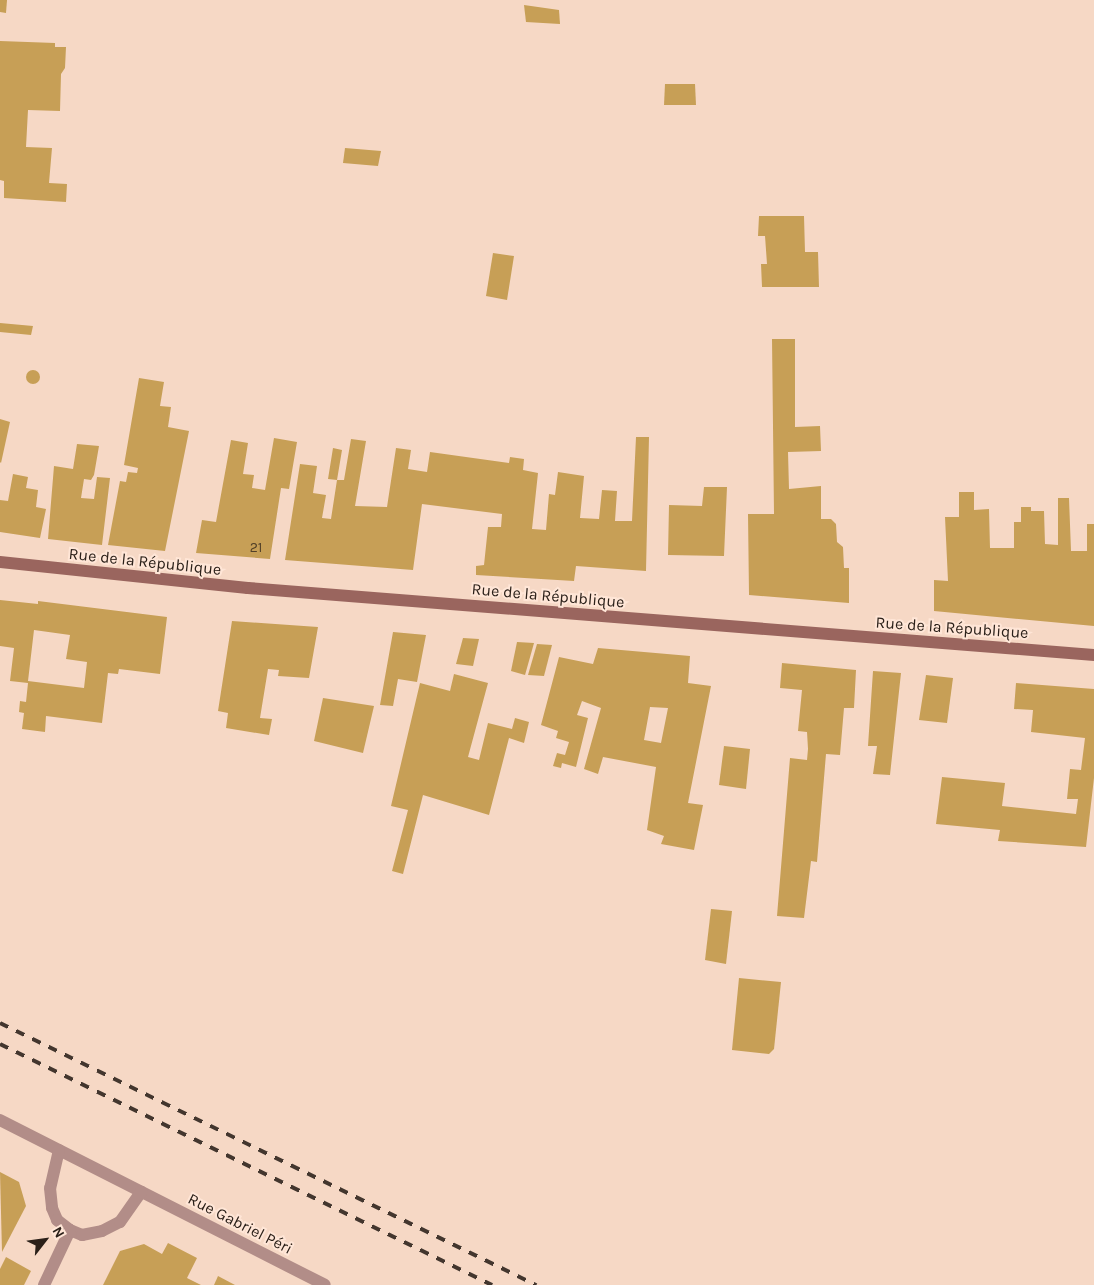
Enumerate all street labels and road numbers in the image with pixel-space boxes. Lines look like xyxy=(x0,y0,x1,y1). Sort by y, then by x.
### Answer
street label: Rue de la République xyxy=(68,544,222,580)
street label: Rue de la République xyxy=(471,580,625,612)
street label: Rue de la République xyxy=(875,613,1029,643)
street label: Rue Gabriel Péri xyxy=(185,1189,295,1259)

